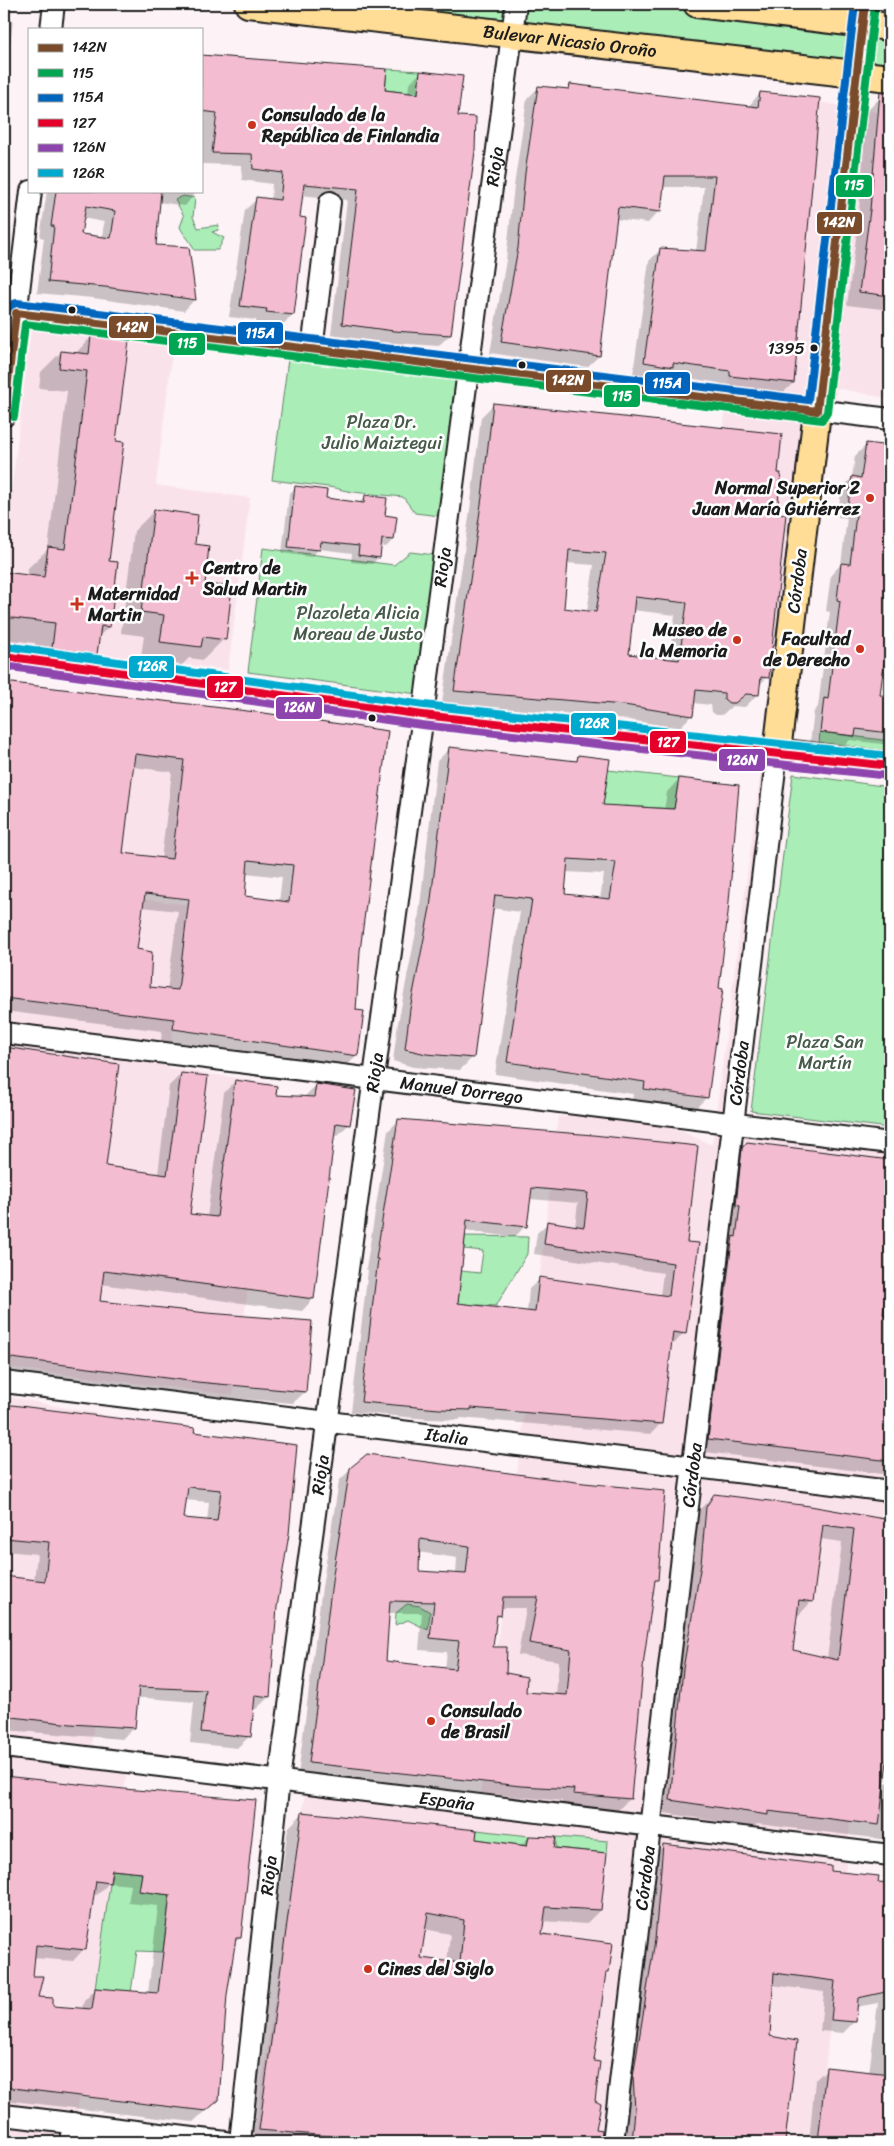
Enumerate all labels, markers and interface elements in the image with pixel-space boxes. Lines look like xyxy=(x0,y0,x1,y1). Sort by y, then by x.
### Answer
street label: Bulevar Nicasio Oroño xyxy=(481,15,658,67)
legend xyxy=(28,28,202,192)
text: 142N xyxy=(72,34,107,60)
text: 115 xyxy=(72,60,94,86)
text: 115A xyxy=(72,84,104,110)
place label: Consulado de la República de Finlandia xyxy=(261,99,440,152)
text: 127 xyxy=(72,110,97,136)
marker: Consulado de la República de Finlandia xyxy=(246,119,258,131)
text: 126N xyxy=(72,134,107,160)
street label: Rioja xyxy=(476,145,513,188)
text: 126R xyxy=(72,160,105,186)
text: 115 xyxy=(844,173,865,198)
line badge: 115 xyxy=(835,174,873,198)
text: 142N xyxy=(823,210,856,235)
line badge: 142N xyxy=(816,211,863,235)
unlabelled marker xyxy=(67,305,77,315)
line badge: 142N xyxy=(108,315,155,339)
text: 142N xyxy=(116,315,149,340)
line badge: 115A xyxy=(237,321,284,345)
text: 115A xyxy=(245,321,275,346)
text: 115 xyxy=(177,331,198,356)
line badge: 115 xyxy=(168,332,206,356)
place label: 1395 xyxy=(768,333,805,363)
marker: 1395 xyxy=(809,343,819,353)
unlabelled marker xyxy=(517,360,527,370)
text: 142N xyxy=(552,368,585,393)
line badge: 142N xyxy=(545,369,592,393)
line badge: 115A xyxy=(644,371,691,395)
text: 115A xyxy=(652,371,682,396)
line badge: 115 xyxy=(603,384,641,408)
text: 115 xyxy=(612,384,633,409)
park label: Plaza Dr. Julio Maiztegui xyxy=(321,406,443,459)
place label: Normal Superior 2 Juan María Gutiérrez xyxy=(692,472,861,525)
marker: Normal Superior 2 Juan María Gutiérrez xyxy=(864,492,876,504)
street label: Rioja xyxy=(424,545,461,589)
street label: Córdoba xyxy=(777,546,817,615)
place label: Centro de Salud Martin xyxy=(202,552,307,605)
marker: Centro de Salud Martin xyxy=(185,571,199,585)
place label: Maternidad Martin xyxy=(87,578,180,631)
marker: Maternidad Martin xyxy=(70,597,84,611)
park label: Plazoleta Alicia Moreau de Justo xyxy=(293,597,423,650)
place label: Museo de la Memoria xyxy=(639,614,728,667)
place label: Facultad de Derecho xyxy=(763,623,852,676)
marker: Museo de la Memoria xyxy=(731,634,743,646)
marker: Facultad de Derecho xyxy=(854,643,866,655)
text: 126R xyxy=(137,654,168,679)
line badge: 126R xyxy=(128,655,175,679)
line badge: 127 xyxy=(206,675,244,699)
text: 127 xyxy=(214,675,237,700)
text: 126N xyxy=(283,695,315,720)
line badge: 126N xyxy=(275,696,323,720)
text: 126R xyxy=(579,711,610,736)
line badge: 126R xyxy=(570,712,617,736)
unlabelled marker xyxy=(367,713,377,723)
line badge: 127 xyxy=(649,730,687,754)
text: 127 xyxy=(657,730,680,755)
line badge: 126N xyxy=(718,748,766,772)
text: 126N xyxy=(726,748,758,773)
park label: Plaza San Martín xyxy=(786,1026,864,1079)
street label: Córdoba xyxy=(719,1038,759,1107)
street label: Rioja xyxy=(356,1051,393,1094)
street label: Manuel Dorrego xyxy=(398,1066,525,1113)
street label: Italia xyxy=(422,1418,470,1455)
street label: Córdoba xyxy=(672,1440,712,1509)
street label: Rioja xyxy=(302,1453,339,1497)
place label: Consulado de Brasil xyxy=(440,1695,523,1748)
marker: Consulado de Brasil xyxy=(425,1715,437,1727)
street label: España xyxy=(417,1782,477,1820)
street label: Córdoba xyxy=(625,1843,665,1912)
street label: Rioja xyxy=(251,1854,287,1897)
place label: Cines del Siglo xyxy=(377,1953,495,1985)
marker: Cines del Siglo xyxy=(362,1963,374,1975)

